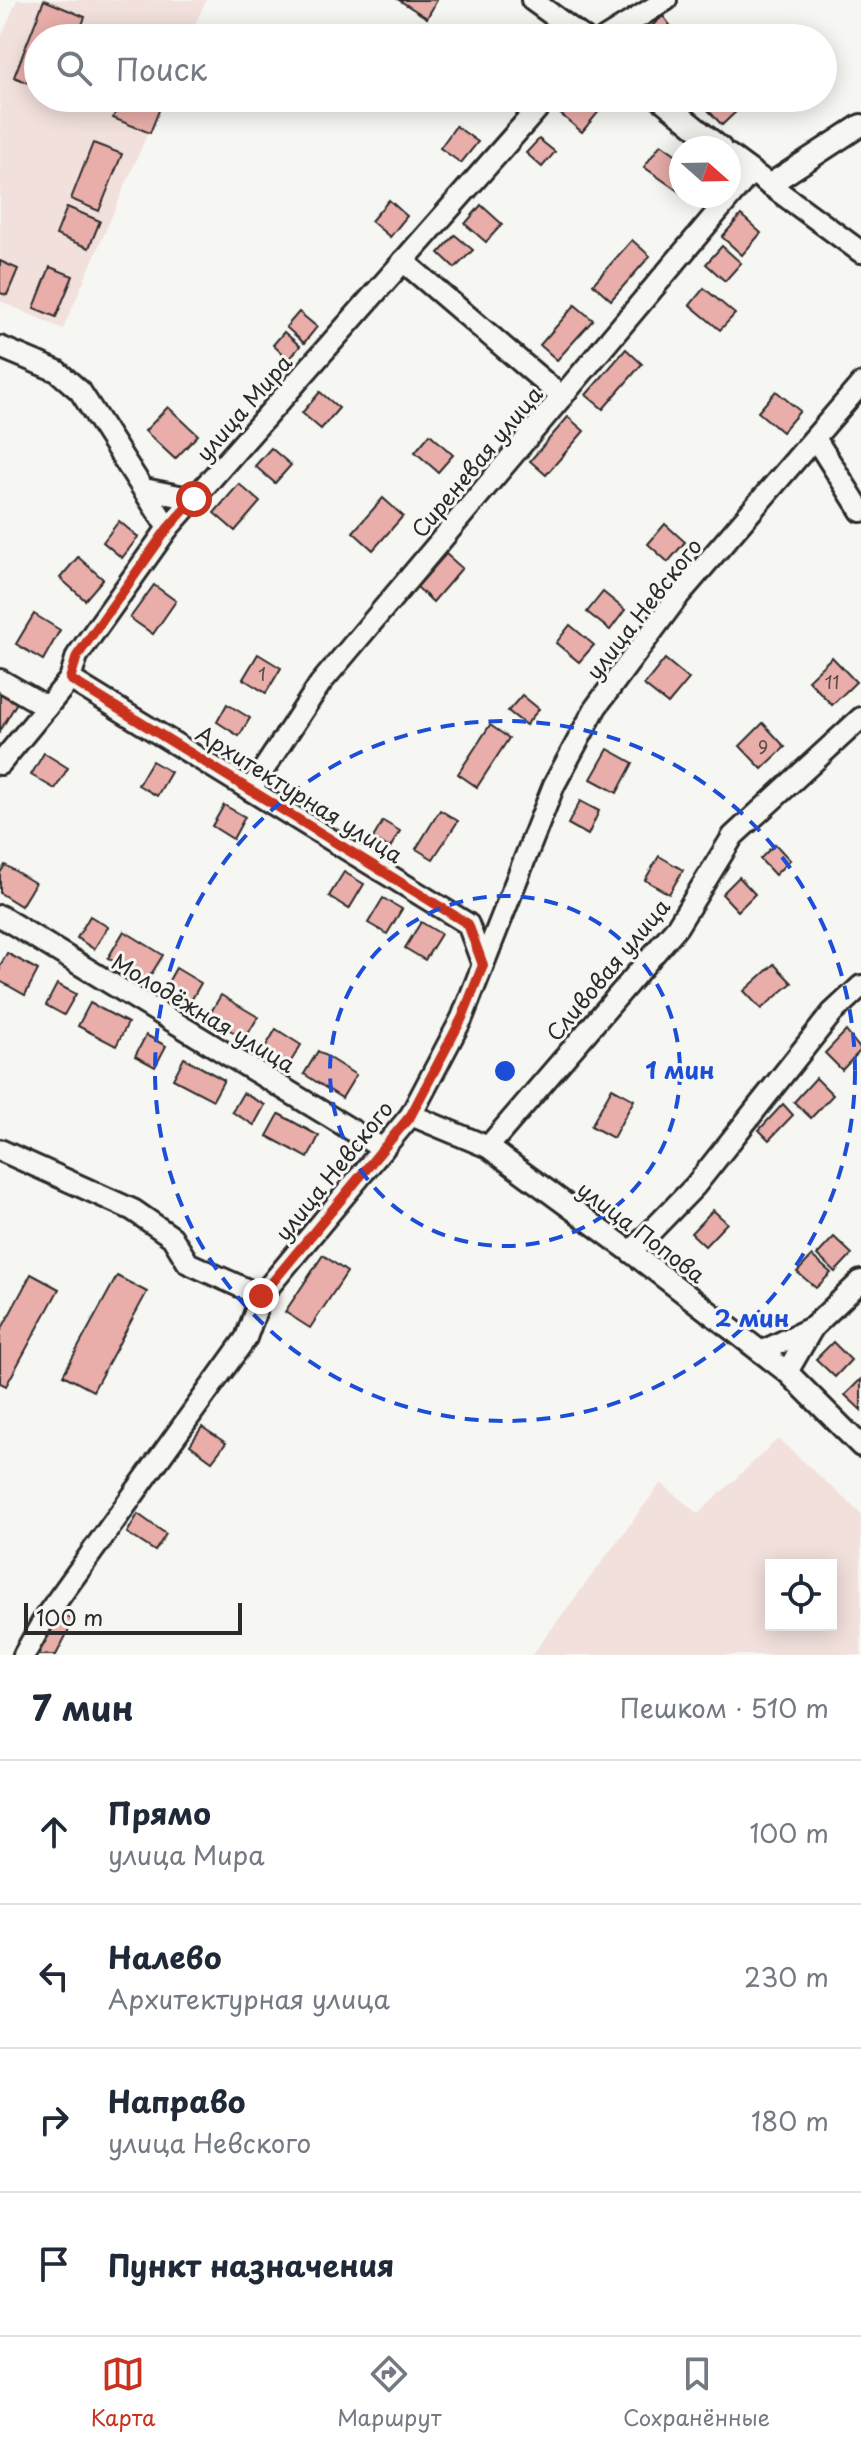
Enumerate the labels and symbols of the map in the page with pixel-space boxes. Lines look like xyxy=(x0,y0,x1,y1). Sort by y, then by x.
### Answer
north arrow xyxy=(669,136,741,208)
street label: улица Мира xyxy=(187,346,299,468)
street label: Сиреневая улица xyxy=(403,378,550,544)
route start xyxy=(176,481,212,517)
street label: улица Невского xyxy=(577,530,709,686)
house number: 1 xyxy=(258,660,266,687)
house number: 11 xyxy=(824,668,840,695)
street label: Архитектурная улица xyxy=(190,716,410,870)
house number: 9 xyxy=(758,733,768,760)
street label: Сливовая улица xyxy=(537,890,677,1048)
street label: Молодёжная улица xyxy=(106,944,302,1080)
text: 1 мин xyxy=(645,1051,715,1087)
centre of rings xyxy=(491,1057,519,1085)
street label: улица Невского xyxy=(266,1093,400,1247)
street label: улица Попова xyxy=(571,1172,713,1290)
route end xyxy=(243,1278,279,1314)
text: 2 мин xyxy=(715,1299,789,1335)
scale bar xyxy=(24,1599,242,1635)

